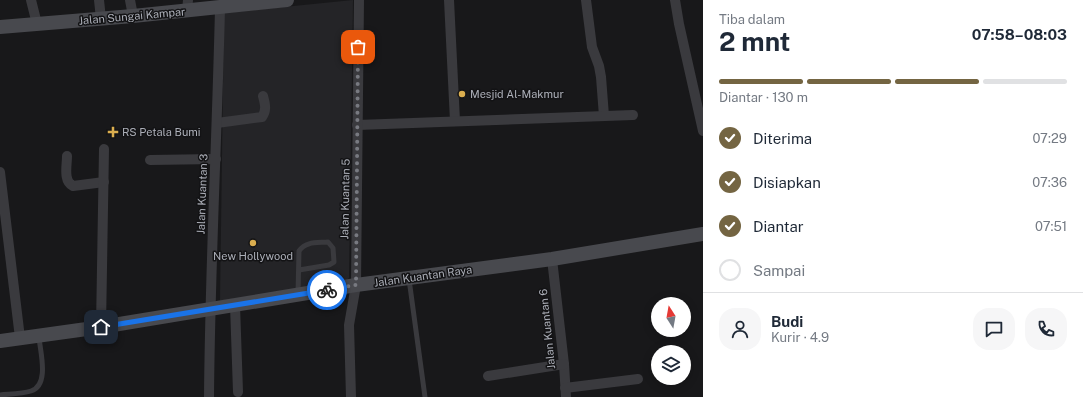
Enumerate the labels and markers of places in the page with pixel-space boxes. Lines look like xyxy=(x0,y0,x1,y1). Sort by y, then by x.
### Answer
pin xyxy=(341,30,375,64)
place label: Mesjid Al-Makmur xyxy=(470,88,564,100)
marker: Mesjid Al-Makmur xyxy=(457,89,467,99)
marker: RS Petala Bumi xyxy=(107,126,119,138)
place label: RS Petala Bumi xyxy=(122,126,201,138)
marker: New Hollywood xyxy=(248,238,258,248)
place label: New Hollywood xyxy=(213,250,293,262)
pin xyxy=(84,310,118,344)

